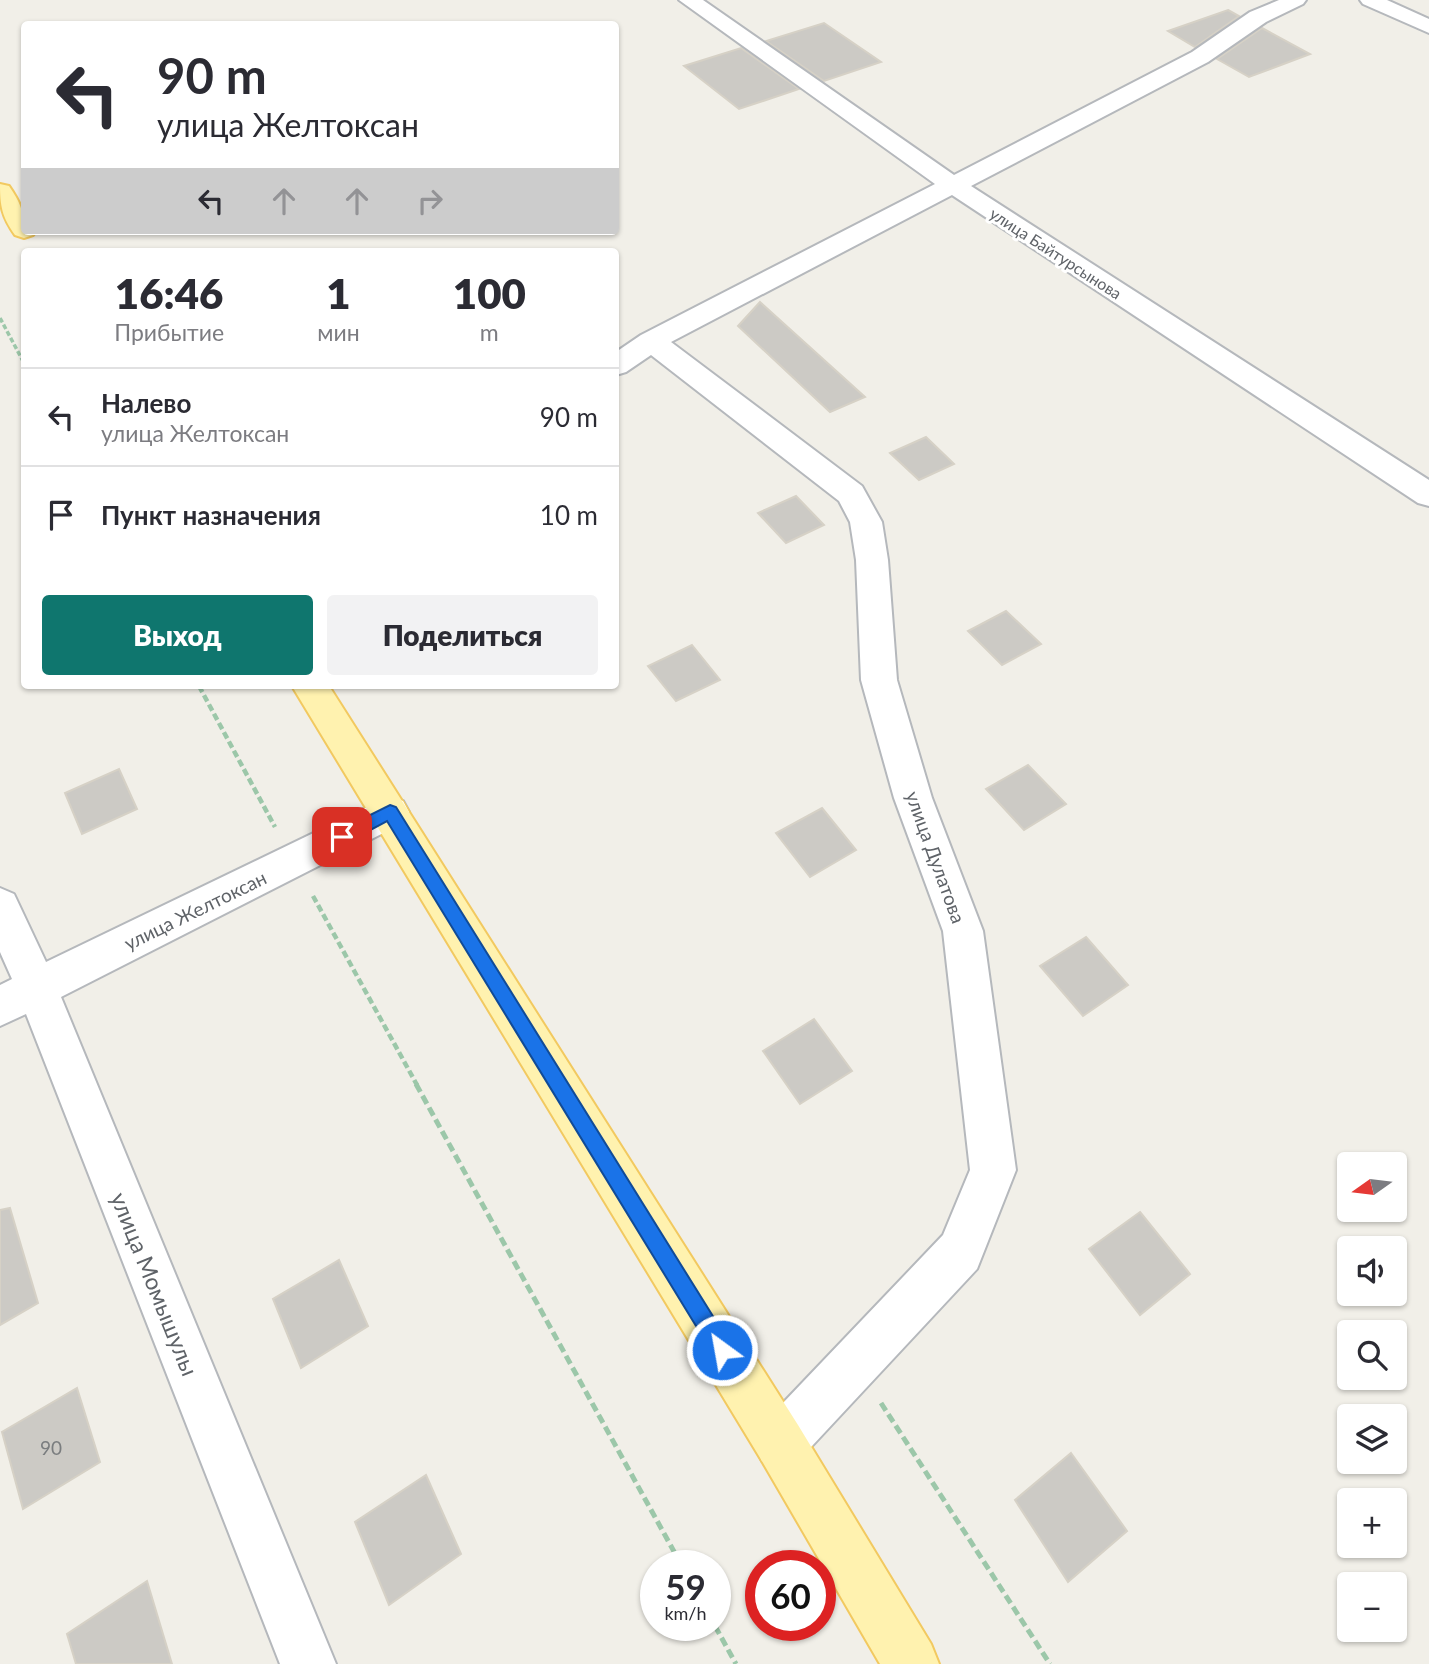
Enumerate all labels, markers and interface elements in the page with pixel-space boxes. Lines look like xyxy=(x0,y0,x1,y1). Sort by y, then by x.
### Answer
text: 90 m xyxy=(157,46,267,104)
icon: left xyxy=(42,49,133,140)
text: улица Желтоксан xyxy=(157,105,419,144)
icon: left xyxy=(192,182,230,220)
icon: ahead xyxy=(265,182,303,220)
icon: ahead xyxy=(338,182,376,220)
icon: right xyxy=(411,182,449,220)
street label: улица Байтурсынова xyxy=(987,203,1125,303)
text: 16:46 xyxy=(115,268,223,318)
text: 1 xyxy=(326,268,351,318)
text: 100 xyxy=(453,268,526,318)
text: Прибытие xyxy=(114,318,224,346)
text: мин xyxy=(317,318,360,346)
text: m xyxy=(480,318,499,346)
text: Налево xyxy=(101,387,191,419)
icon: left xyxy=(42,398,80,436)
text: 90 m xyxy=(540,401,598,433)
text: улица Желтоксан xyxy=(101,419,289,447)
icon: arrive xyxy=(42,496,80,534)
text: Пункт назначения xyxy=(101,499,321,531)
text: 10 m xyxy=(540,499,598,531)
button: Выход xyxy=(42,595,313,675)
button: Поделиться xyxy=(327,595,598,675)
street label: улица Дулатова xyxy=(901,788,971,926)
pin xyxy=(312,807,372,867)
icon: arrive xyxy=(323,818,361,856)
street label: улица Желтоксан xyxy=(120,866,270,954)
north arrow xyxy=(1337,1152,1407,1222)
map controls xyxy=(1337,1152,1407,1642)
street label: улица Момышулы xyxy=(105,1188,205,1380)
button: sound xyxy=(1337,1236,1407,1306)
position arrow xyxy=(685,1313,759,1387)
button: search xyxy=(1337,1320,1407,1390)
button: layers xyxy=(1337,1404,1407,1474)
house number: 90 xyxy=(40,1436,62,1459)
button: + xyxy=(1337,1488,1407,1558)
speed limit sign: 60 xyxy=(745,1550,836,1641)
text: 59 xyxy=(665,1565,706,1607)
button: − xyxy=(1337,1572,1407,1642)
text: km/h xyxy=(664,1602,707,1624)

